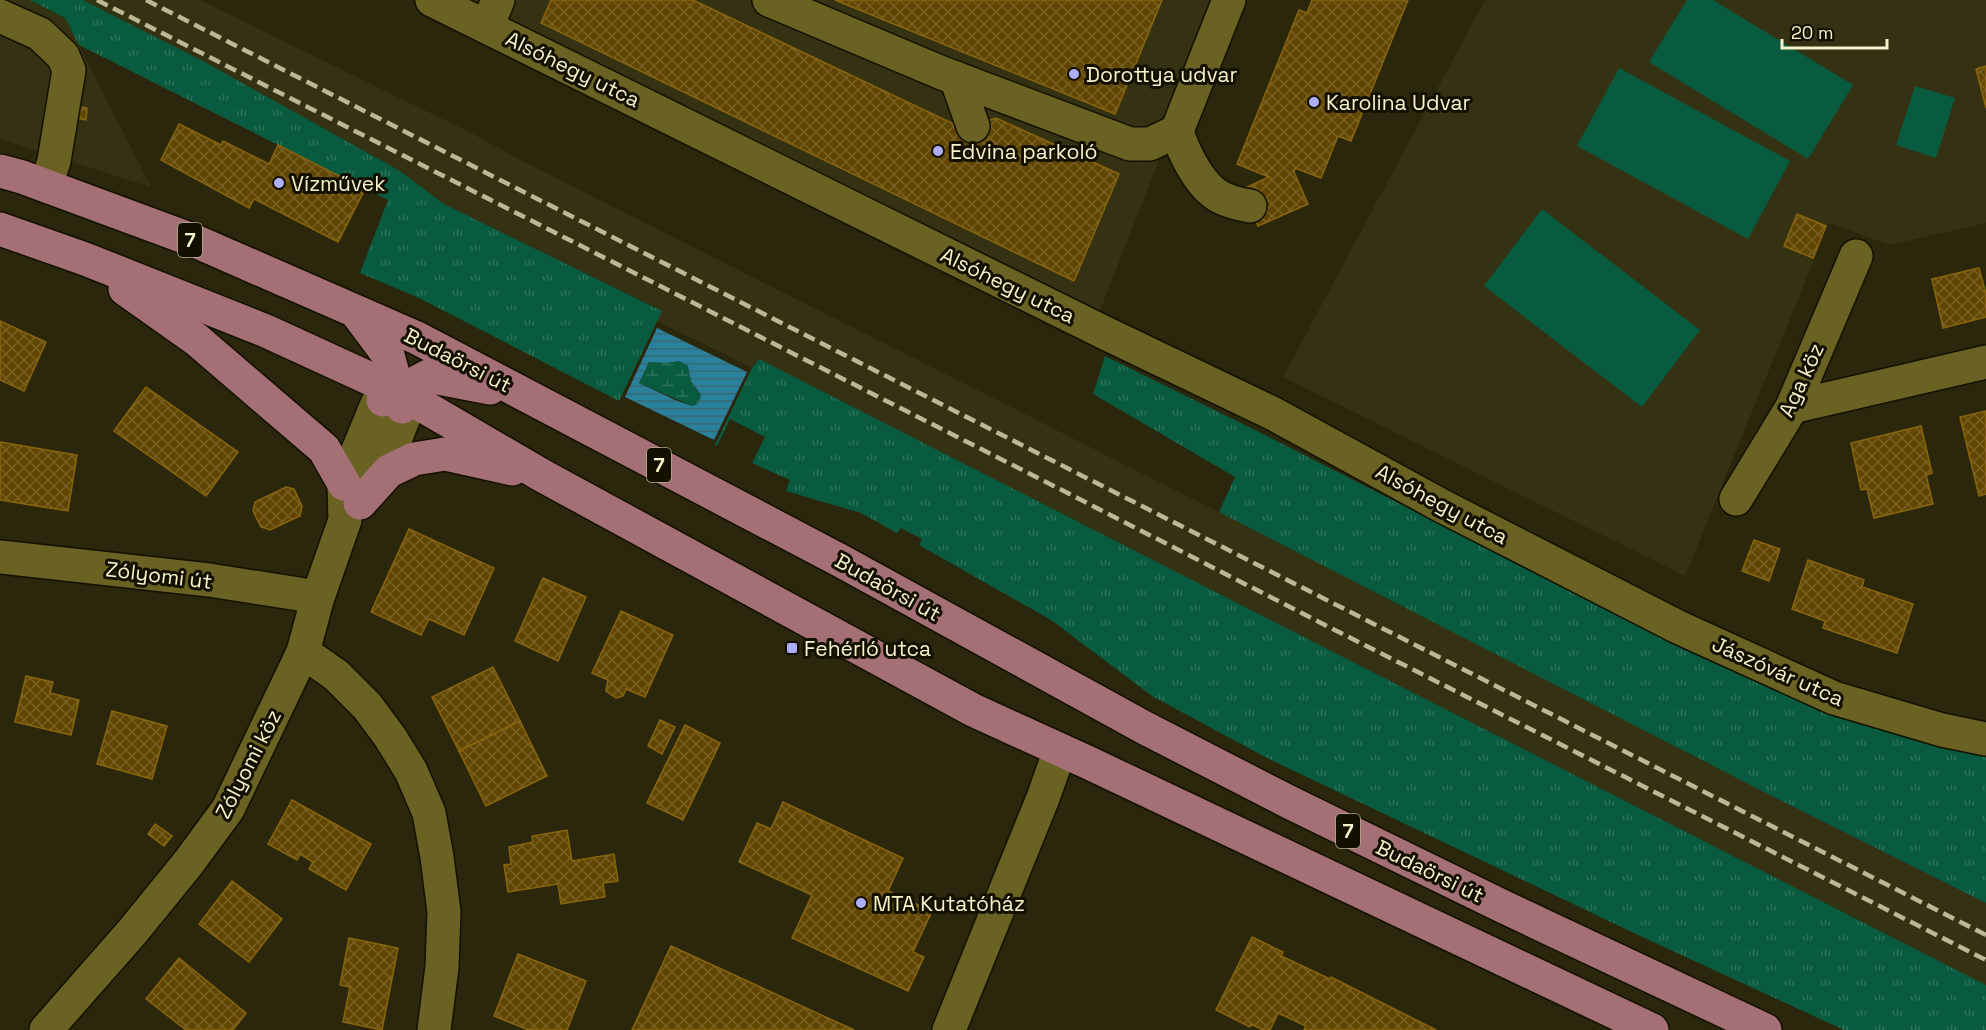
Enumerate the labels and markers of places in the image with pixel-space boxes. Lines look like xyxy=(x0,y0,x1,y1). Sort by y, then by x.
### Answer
place label: Dorottya udvar xyxy=(1086,61,1238,88)
marker: Dorottya udvar xyxy=(1067,67,1081,81)
place label: Karolina Udvar xyxy=(1326,89,1471,116)
marker: Karolina Udvar xyxy=(1307,95,1321,109)
place label: Edvina parkoló xyxy=(950,138,1098,165)
marker: Edvina parkoló xyxy=(931,144,945,158)
place label: Vízművek xyxy=(291,170,385,197)
marker: Vízművek xyxy=(272,176,286,190)
place label: Fehérló utca xyxy=(804,635,931,662)
marker: Fehérló utca xyxy=(785,641,799,655)
place label: MTA Kutatóház xyxy=(873,890,1025,917)
marker: MTA Kutatóház xyxy=(854,896,868,910)

